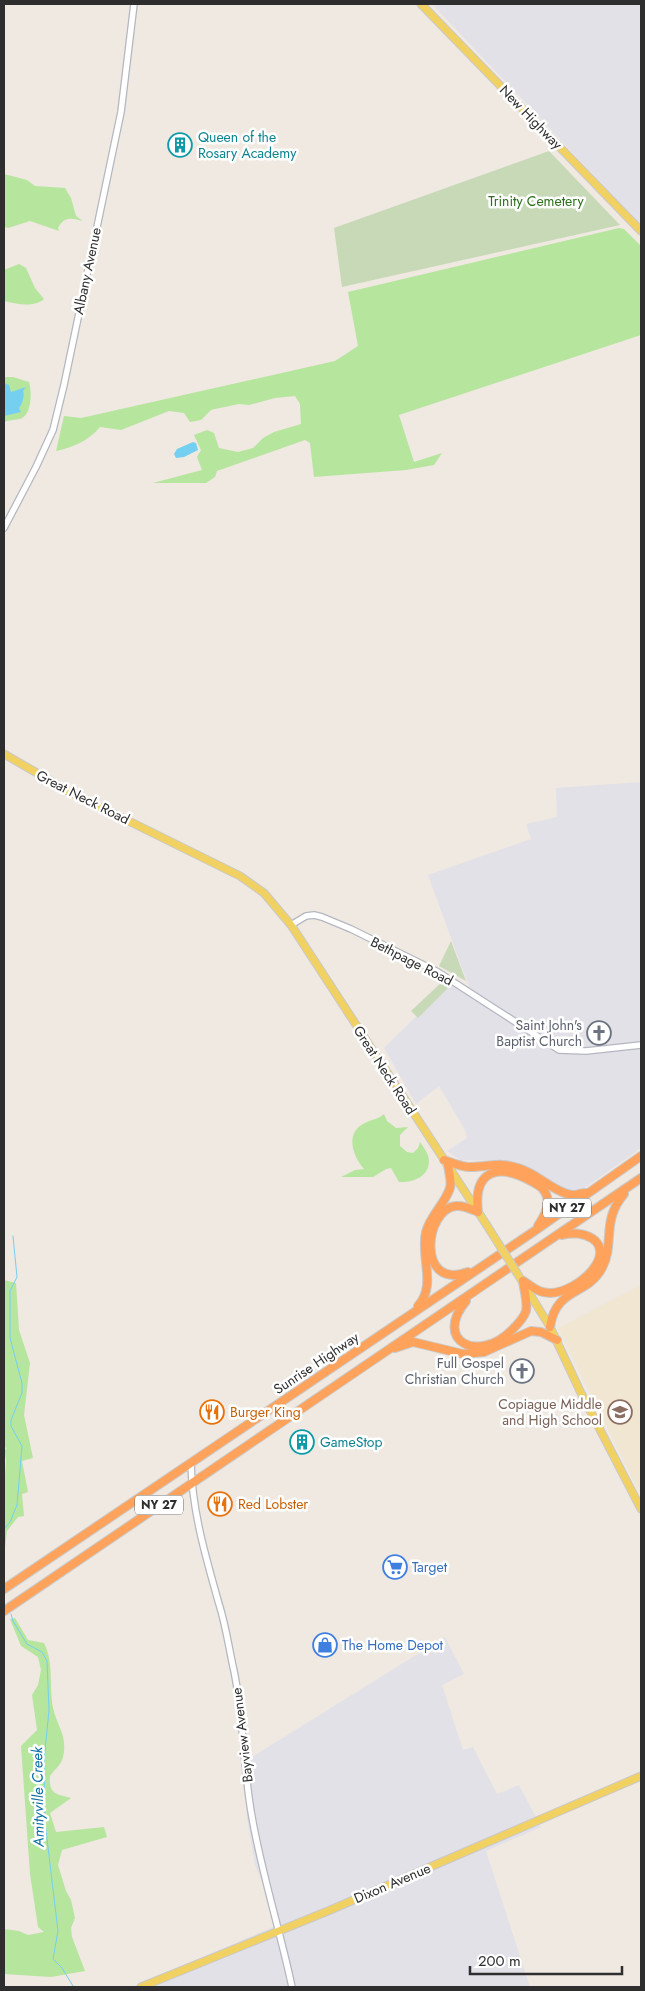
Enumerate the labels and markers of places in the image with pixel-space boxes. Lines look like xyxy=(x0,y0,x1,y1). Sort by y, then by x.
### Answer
place label: Queen of the Rosary Academy xyxy=(198,127,297,163)
building icon: Queen of the Rosary Academy xyxy=(167,132,193,158)
place label: Saint John's Baptist Church xyxy=(496,1015,582,1051)
church icon: Saint John's Baptist Church xyxy=(586,1020,612,1046)
place label: Full Gospel Christian Church xyxy=(405,1353,504,1389)
church icon: Full Gospel Christian Church xyxy=(509,1358,535,1384)
place label: Copiague Middle and High School xyxy=(498,1394,602,1430)
restaurant icon: Burger King xyxy=(199,1399,225,1425)
school or university icon: Copiague Middle and High School xyxy=(607,1399,633,1425)
place label: Burger King xyxy=(230,1402,301,1422)
building icon: GameStop xyxy=(289,1429,315,1455)
place label: GameStop xyxy=(320,1432,382,1452)
restaurant icon: Red Lobster xyxy=(207,1491,233,1517)
place label: Red Lobster xyxy=(238,1494,308,1514)
supermarket icon: Target xyxy=(382,1554,408,1580)
place label: Target xyxy=(412,1557,448,1577)
shop icon: The Home Depot xyxy=(312,1632,338,1658)
place label: The Home Depot xyxy=(342,1635,444,1655)

